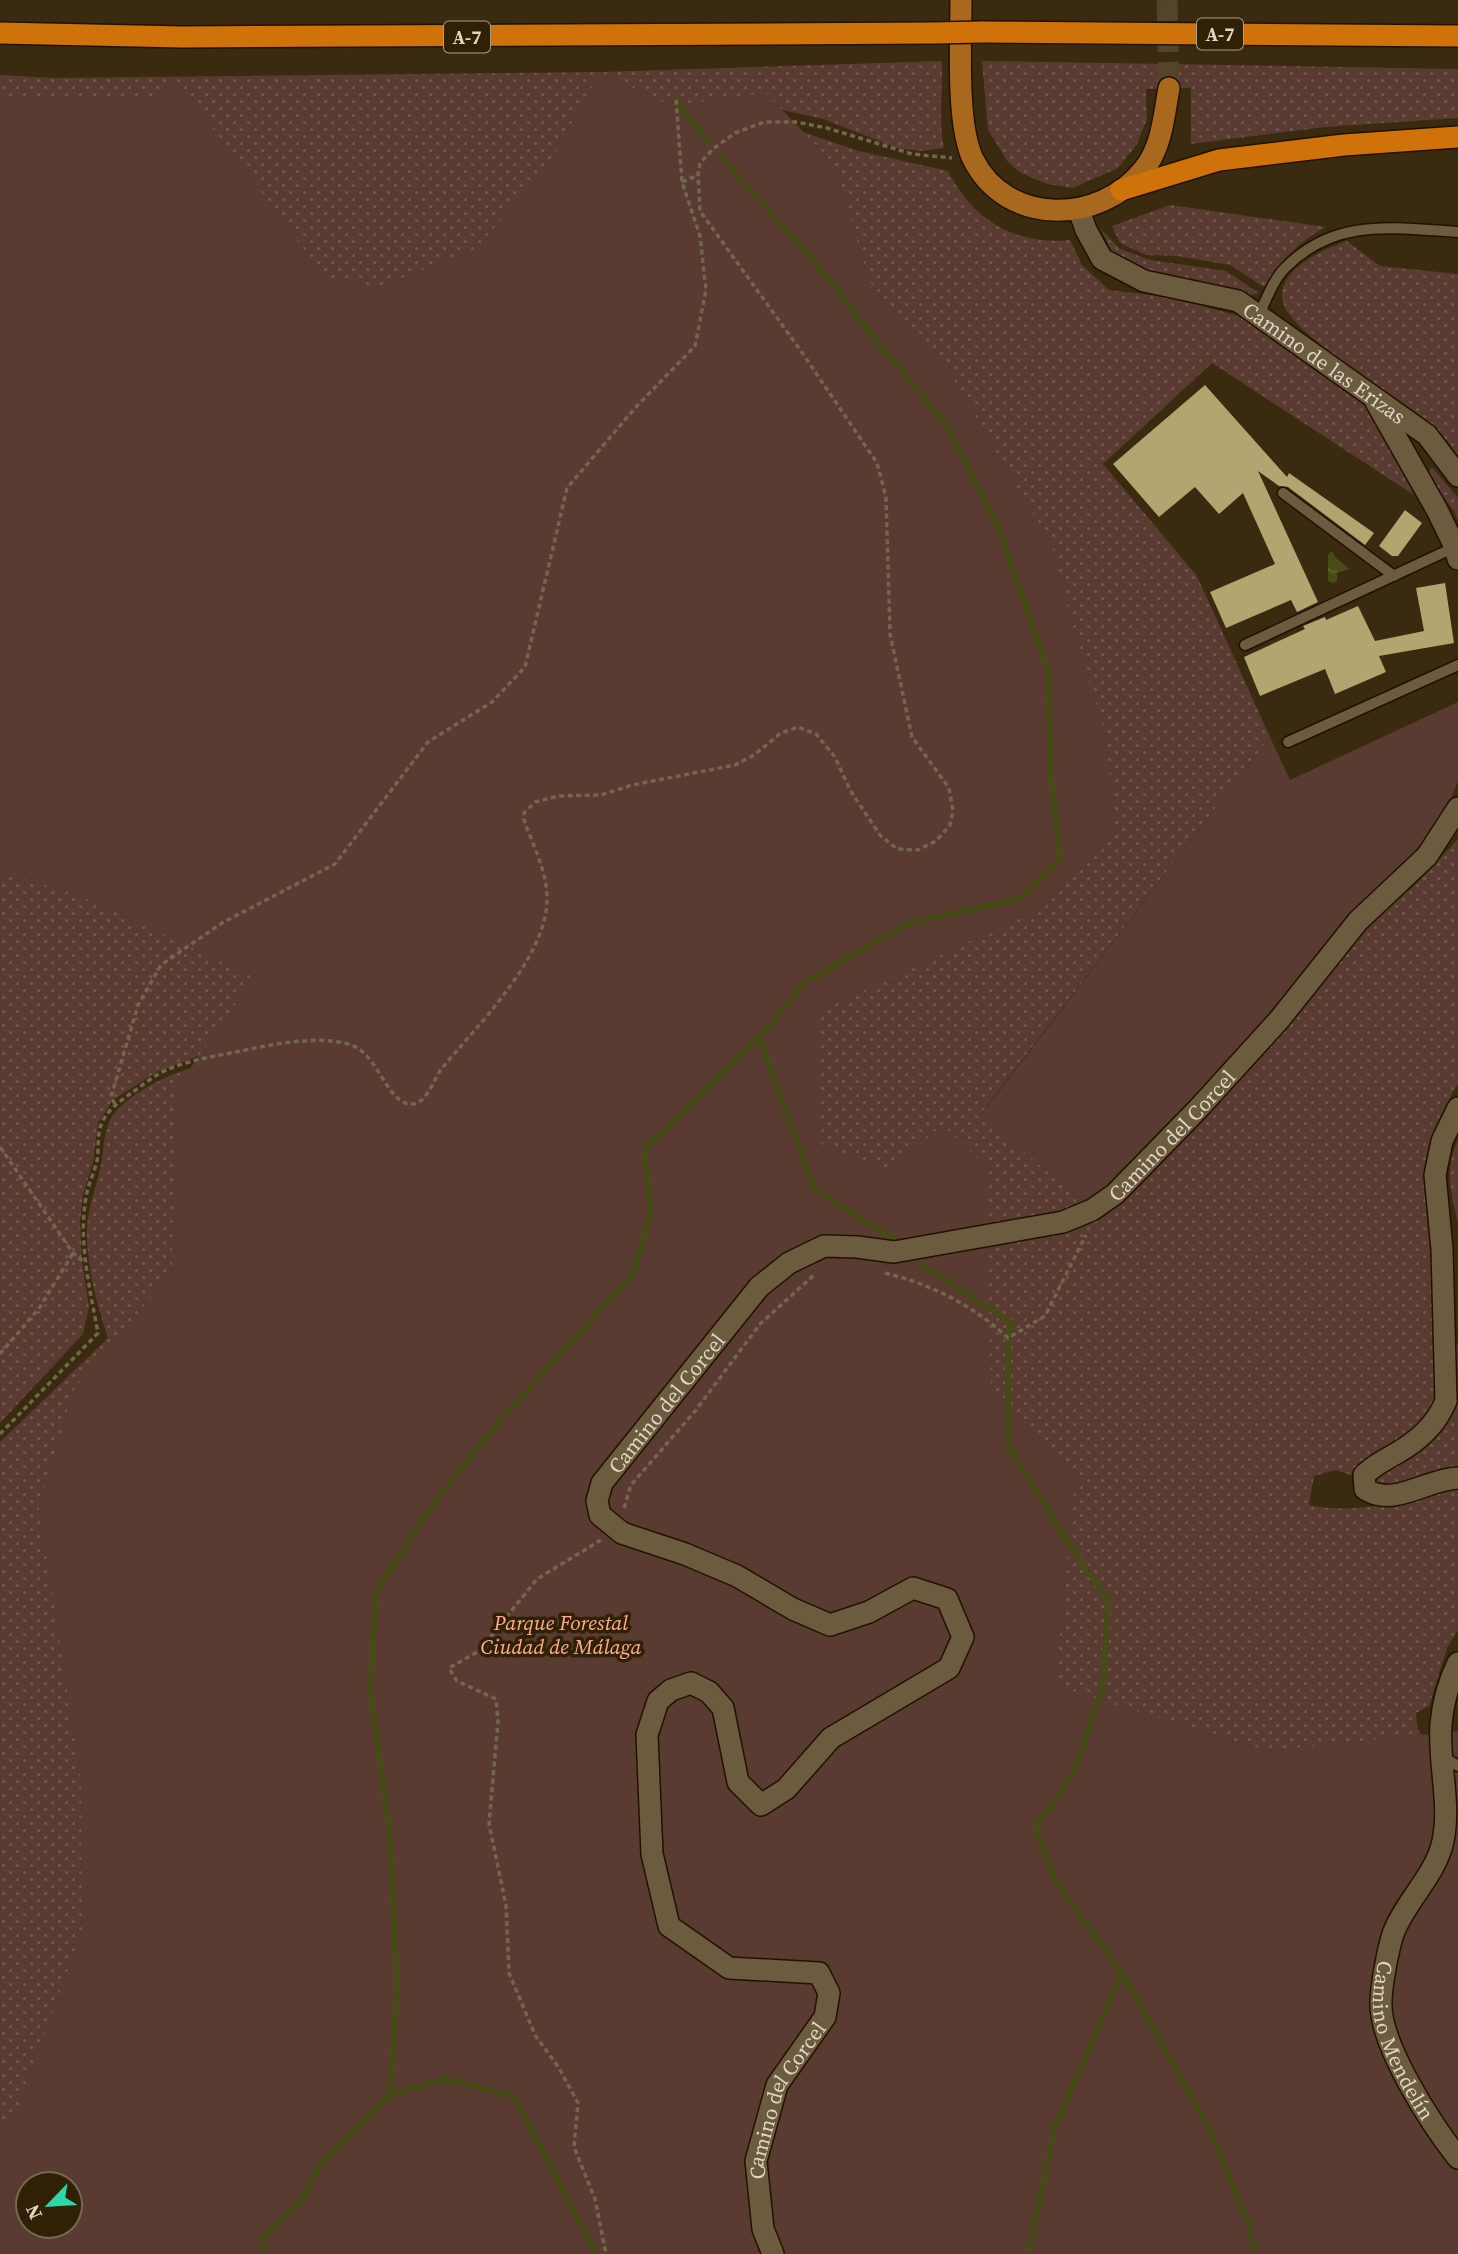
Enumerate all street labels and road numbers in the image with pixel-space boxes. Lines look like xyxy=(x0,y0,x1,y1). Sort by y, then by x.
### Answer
road number: A-7 xyxy=(1197,18,1243,50)
road number: A-7 xyxy=(444,22,490,52)
street label: Camino de las Erizas xyxy=(1237,295,1412,430)
street label: Camino del Corcel xyxy=(1101,1063,1242,1207)
street label: Camino del Corcel xyxy=(601,1327,731,1479)
street label: Camino Mendelín xyxy=(1366,1959,1442,2126)
street label: Camino del Corcel xyxy=(741,2015,832,2181)

